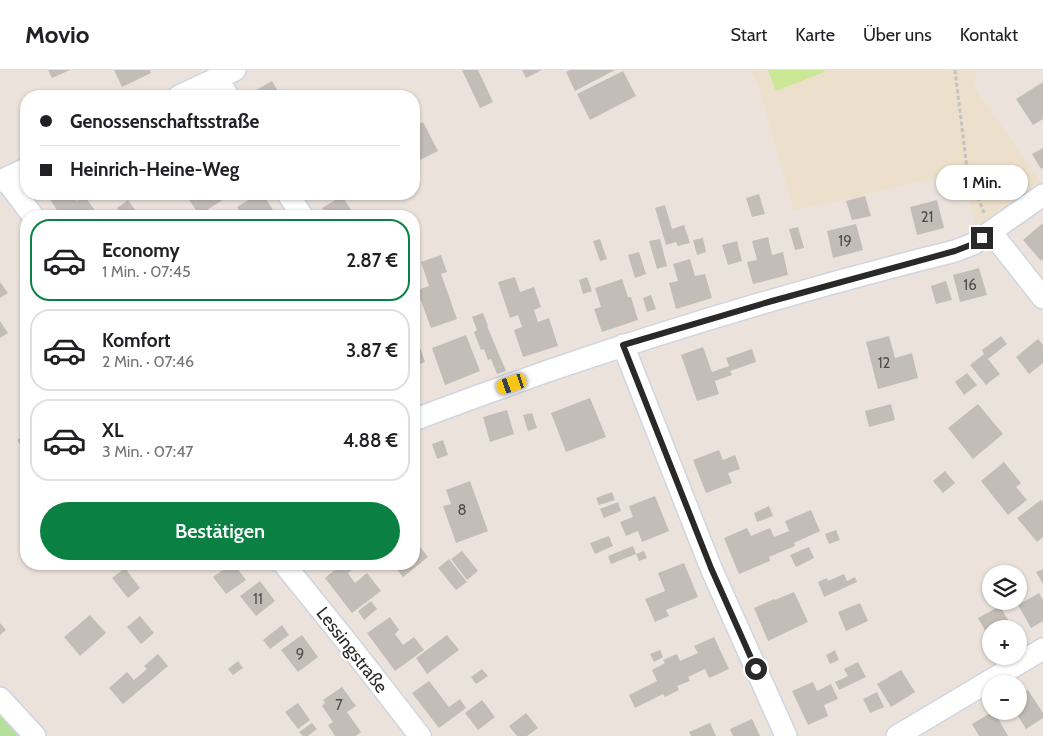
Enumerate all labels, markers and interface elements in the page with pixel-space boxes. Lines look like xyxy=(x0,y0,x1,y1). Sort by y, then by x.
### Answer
text: Movio xyxy=(25,20,90,49)
text: Start xyxy=(731,24,767,46)
text: Karte xyxy=(795,24,835,46)
text: Über uns xyxy=(863,24,932,46)
text: Kontakt xyxy=(960,24,1018,46)
text: Genossenschaftsstraße xyxy=(70,110,259,133)
text: Heinrich-Heine-Weg xyxy=(70,158,239,181)
callout: 1 Min. xyxy=(936,166,1028,200)
text: 1 Min. xyxy=(963,173,1001,192)
house number: 21 xyxy=(921,208,933,226)
route end xyxy=(971,227,993,249)
house number: 19 xyxy=(838,232,852,250)
icon: car xyxy=(42,238,87,283)
text: Economy xyxy=(102,239,180,262)
text: 2.87 € xyxy=(346,249,398,272)
text: 1 Min. · 07:45 xyxy=(102,262,191,281)
house number: 16 xyxy=(963,276,977,294)
icon: car xyxy=(42,328,87,373)
text: Komfort xyxy=(102,329,171,352)
text: 3.87 € xyxy=(346,339,398,362)
text: 2 Min. · 07:46 xyxy=(102,352,194,371)
house number: 12 xyxy=(878,354,891,372)
car xyxy=(495,372,528,396)
icon: car xyxy=(42,418,87,463)
text: XL xyxy=(102,419,123,442)
text: 4.88 € xyxy=(343,429,398,452)
text: 3 Min. · 07:47 xyxy=(102,442,193,461)
house number: 8 xyxy=(457,501,467,519)
button: Bestätigen xyxy=(40,502,400,560)
map controls xyxy=(982,565,1027,720)
button: layers xyxy=(982,565,1027,610)
house number: 11 xyxy=(253,590,263,608)
street label: Lessingstraße xyxy=(312,603,392,697)
button: + xyxy=(982,620,1027,665)
house number: 9 xyxy=(296,645,304,663)
route start xyxy=(745,658,767,680)
button: − xyxy=(982,675,1027,720)
house number: 7 xyxy=(335,696,343,714)

